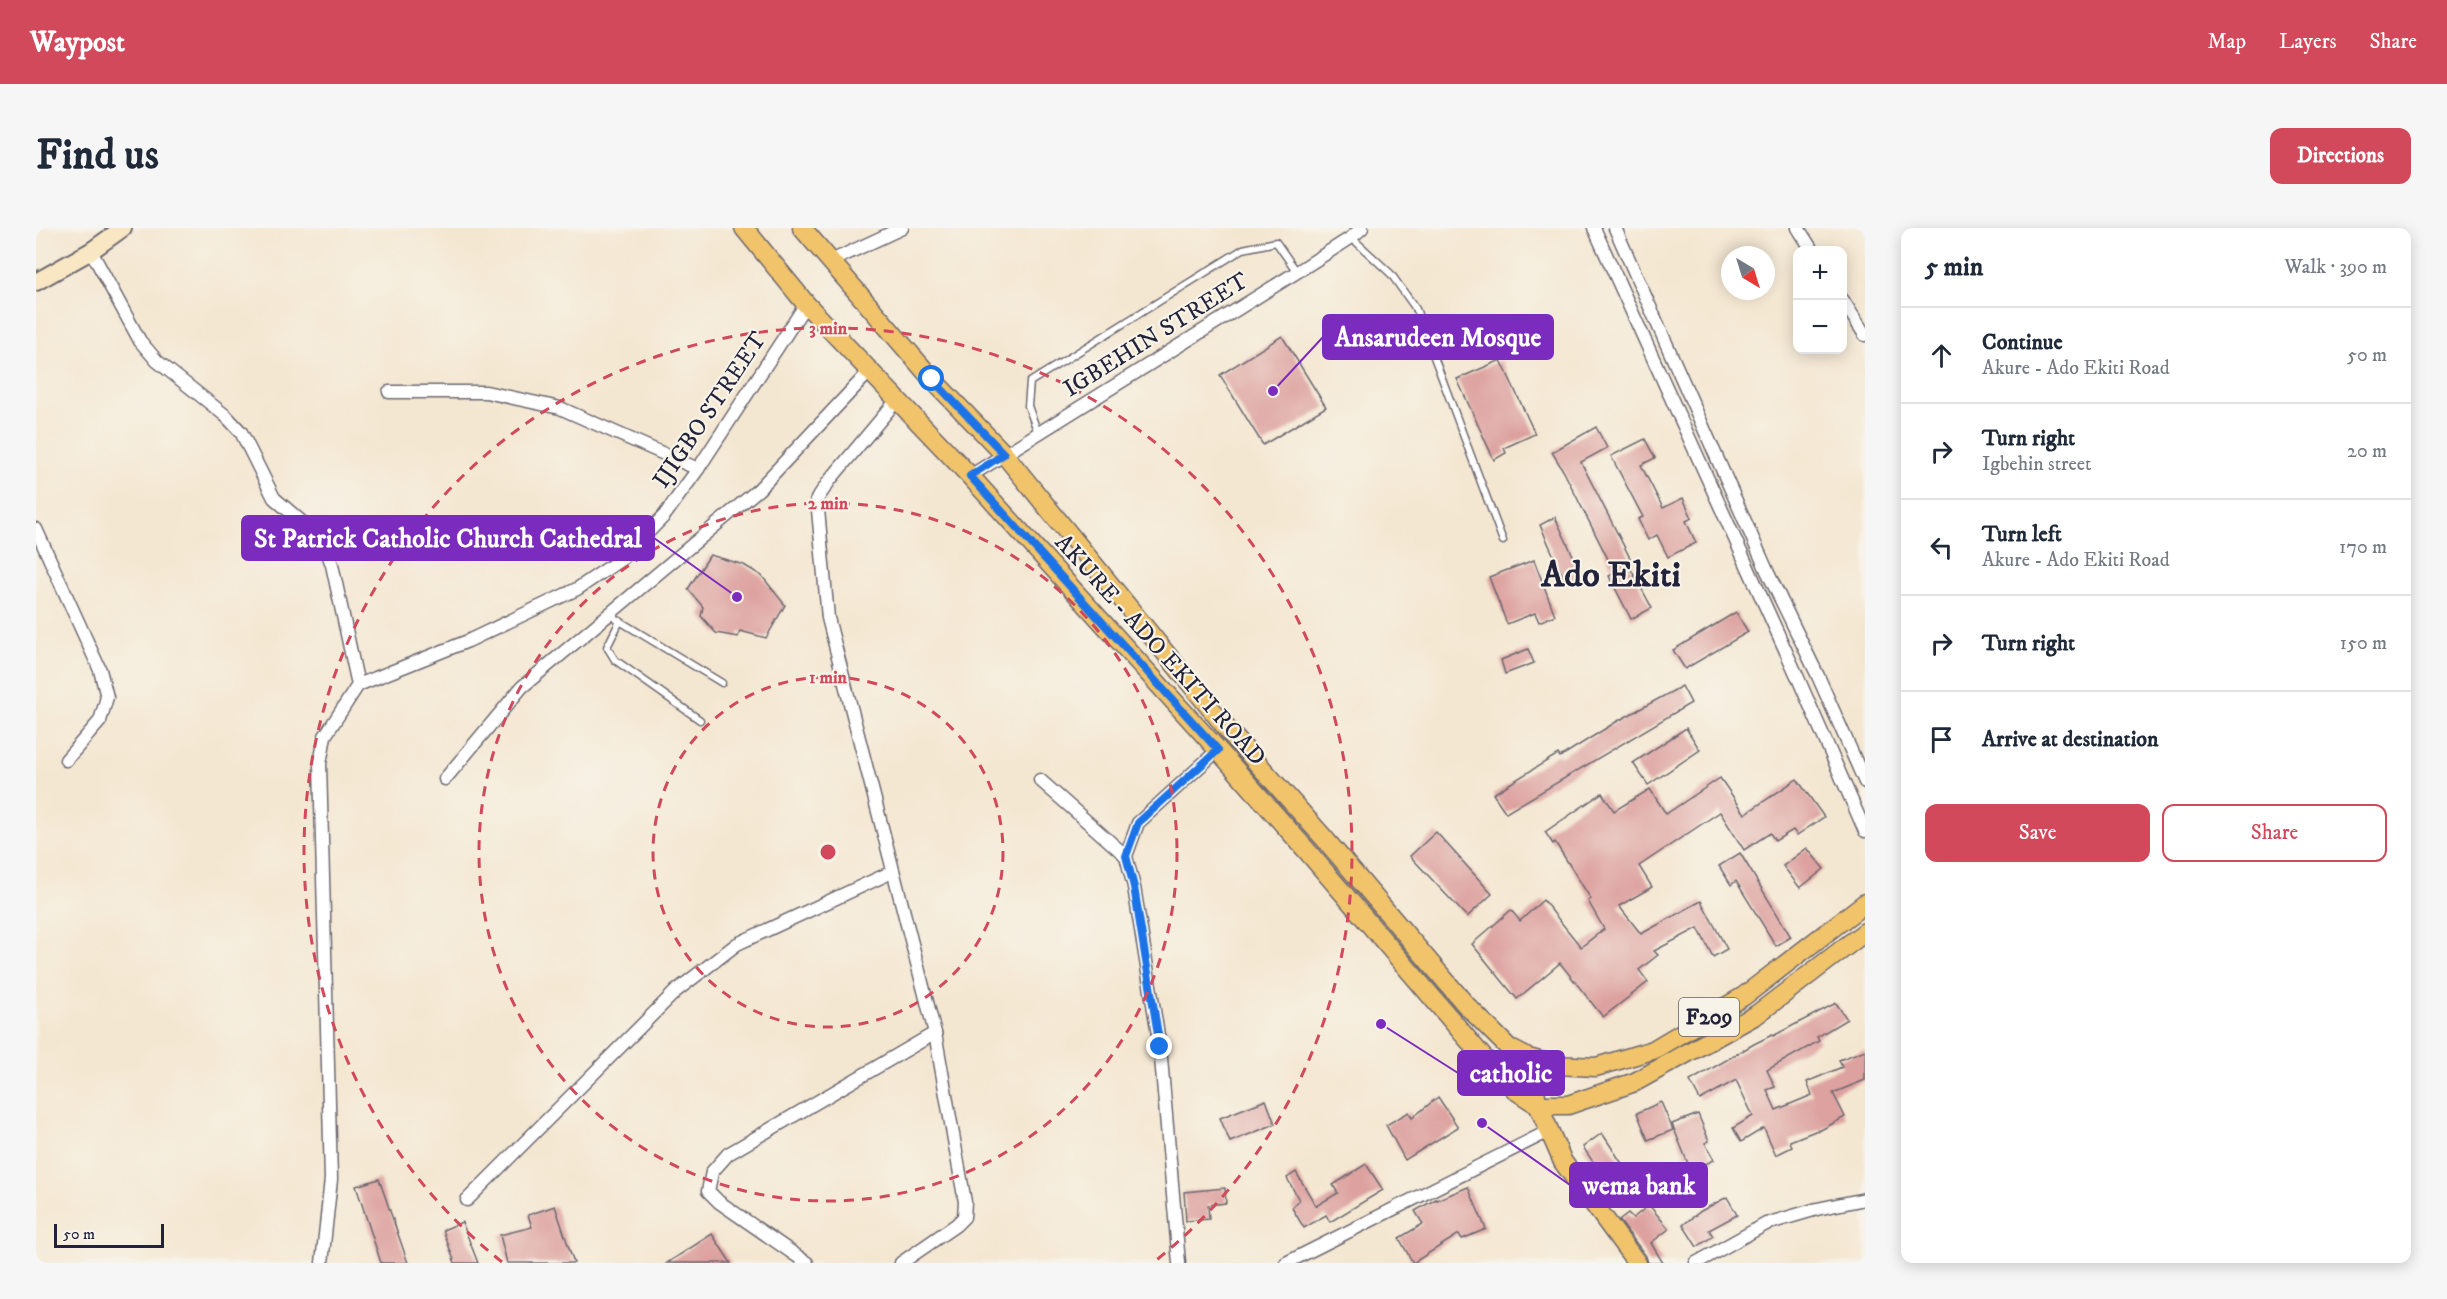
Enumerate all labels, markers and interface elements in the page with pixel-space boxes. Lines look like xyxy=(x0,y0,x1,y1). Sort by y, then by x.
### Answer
text: Waypost xyxy=(30,25,125,60)
text: Map xyxy=(2207,29,2246,55)
text: Layers xyxy=(2279,29,2337,55)
text: Share xyxy=(2370,29,2417,55)
button: Directions xyxy=(2270,128,2411,184)
text: Find us xyxy=(36,130,159,182)
north arrow xyxy=(1721,246,1775,300)
map controls xyxy=(1793,246,1847,354)
button: + xyxy=(1793,246,1847,300)
text: 5 min xyxy=(1925,251,1983,284)
text: Walk · 390 m xyxy=(2285,255,2387,280)
street label: IGBEHIN STREET xyxy=(1058,266,1254,404)
button: − xyxy=(1793,300,1847,354)
callout: Ansarudeen Mosque xyxy=(1323,315,1553,359)
text: 3 min xyxy=(809,318,848,340)
text: Ansarudeen Mosque xyxy=(1334,322,1542,355)
street label: IJIGBO STREET xyxy=(647,326,773,494)
text: Continue xyxy=(1982,329,2063,356)
icon: ahead xyxy=(1925,339,1958,372)
text: 50 m xyxy=(2347,343,2387,368)
text: Akure - Ado Ekiti Road xyxy=(1982,356,2170,381)
route start xyxy=(918,365,944,391)
text: Turn right xyxy=(1982,425,2075,452)
icon: right xyxy=(1925,435,1958,468)
text: 20 m xyxy=(2347,439,2387,464)
text: Igbehin street xyxy=(1982,452,2092,477)
text: 2 min xyxy=(808,493,849,515)
callout: St Patrick Catholic Church Cathedral xyxy=(242,516,654,560)
text: Turn left xyxy=(1982,521,2062,548)
text: St Patrick Catholic Church Cathedral xyxy=(254,523,643,556)
street label: AKURE - ADO EKITI ROAD xyxy=(1048,528,1272,772)
icon: left xyxy=(1925,531,1958,564)
text: 170 m xyxy=(2339,535,2387,560)
text: Akure - Ado Ekiti Road xyxy=(1982,548,2170,573)
district label: Ado Ekiti xyxy=(1540,553,1681,598)
icon: right xyxy=(1925,627,1958,660)
text: Turn right xyxy=(1982,630,2075,657)
text: 150 m xyxy=(2340,631,2387,656)
text: 1 min xyxy=(809,667,848,689)
icon: arrive xyxy=(1925,723,1958,756)
text: Arrive at destination xyxy=(1982,726,2159,753)
button: Save xyxy=(1925,804,2150,862)
button: Share xyxy=(2162,804,2387,862)
centre of rings xyxy=(818,842,838,862)
road number: F209 xyxy=(1679,998,1739,1036)
route end xyxy=(1146,1033,1172,1059)
callout: catholic xyxy=(1458,1051,1564,1095)
text: catholic xyxy=(1470,1058,1552,1091)
callout: wema bank xyxy=(1570,1163,1707,1207)
text: wema bank xyxy=(1581,1170,1697,1203)
scale bar xyxy=(54,1221,164,1248)
text: 50 m xyxy=(63,1224,95,1244)

